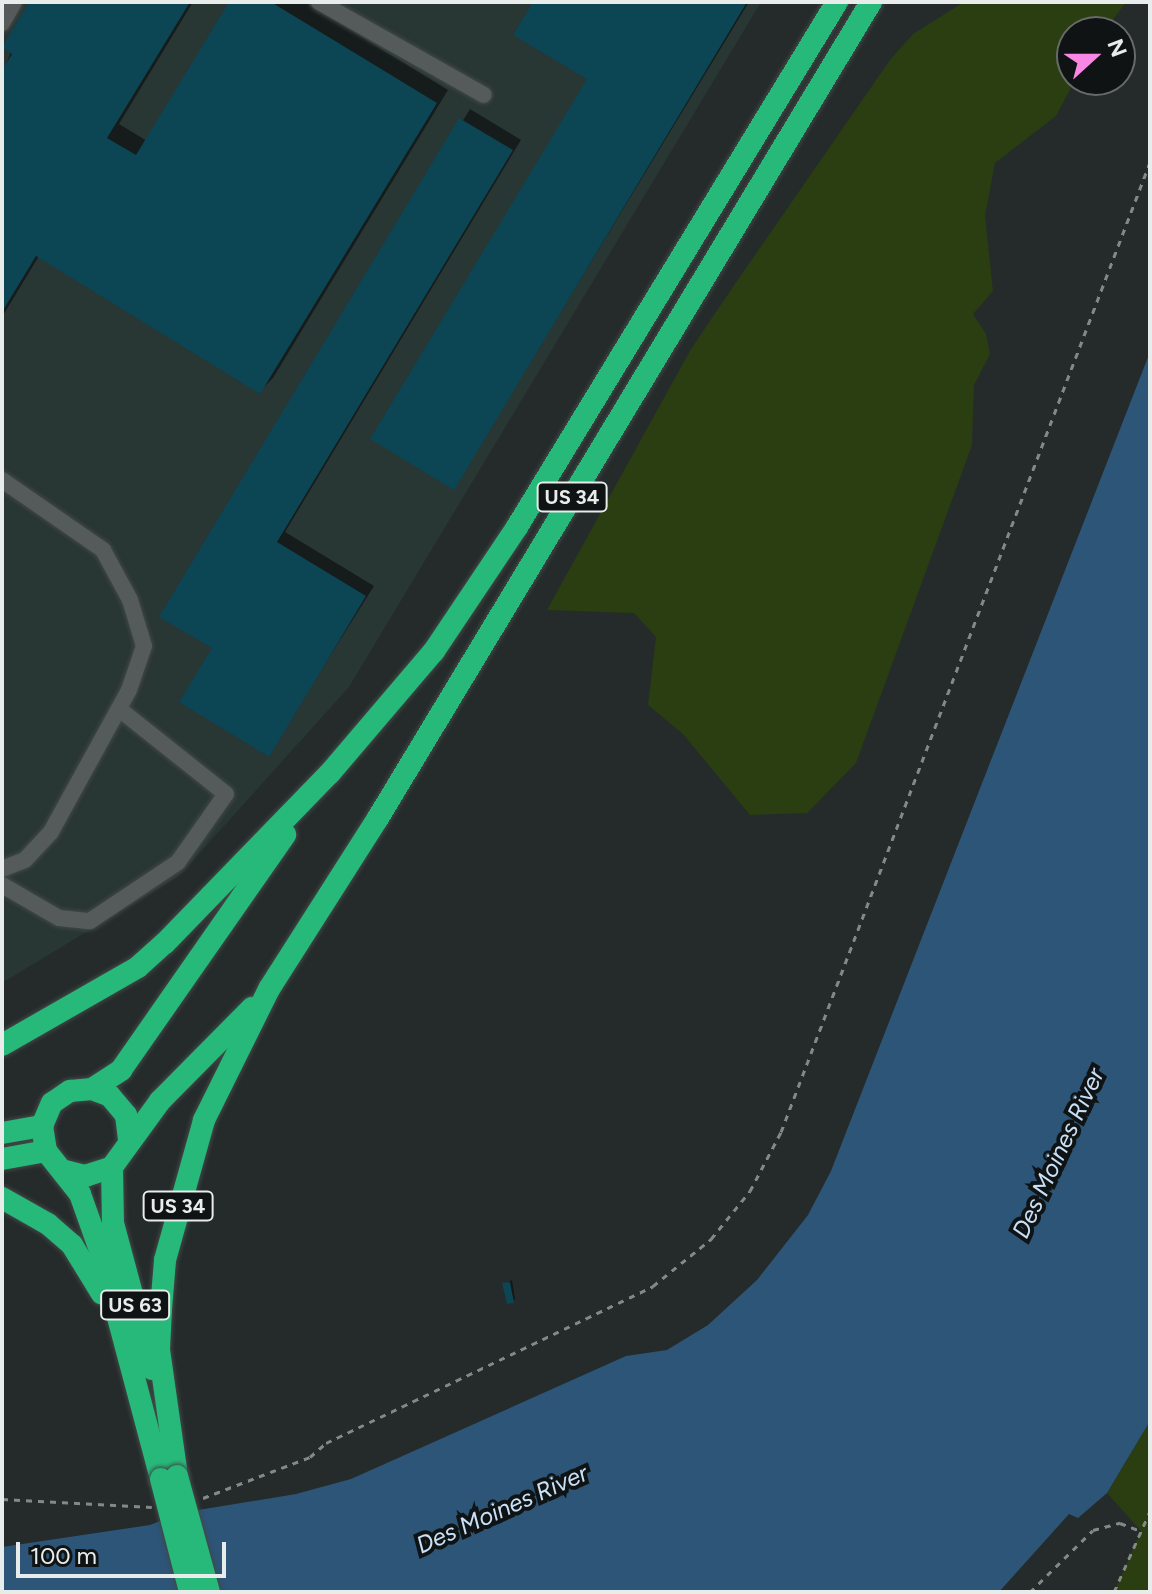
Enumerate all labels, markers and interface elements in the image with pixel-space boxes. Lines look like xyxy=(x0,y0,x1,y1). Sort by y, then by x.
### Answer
north arrow xyxy=(1056,16,1136,96)
text: N xyxy=(1101,35,1133,61)
road number: US 34 xyxy=(536,481,608,513)
water label: Des Moines River xyxy=(1006,1063,1110,1243)
road number: US 34 xyxy=(142,1190,214,1222)
road number: US 63 xyxy=(99,1289,171,1321)
water label: Des Moines River xyxy=(412,1458,592,1560)
scale bar xyxy=(20,1526,230,1576)
text: 100 m xyxy=(30,1541,97,1570)

